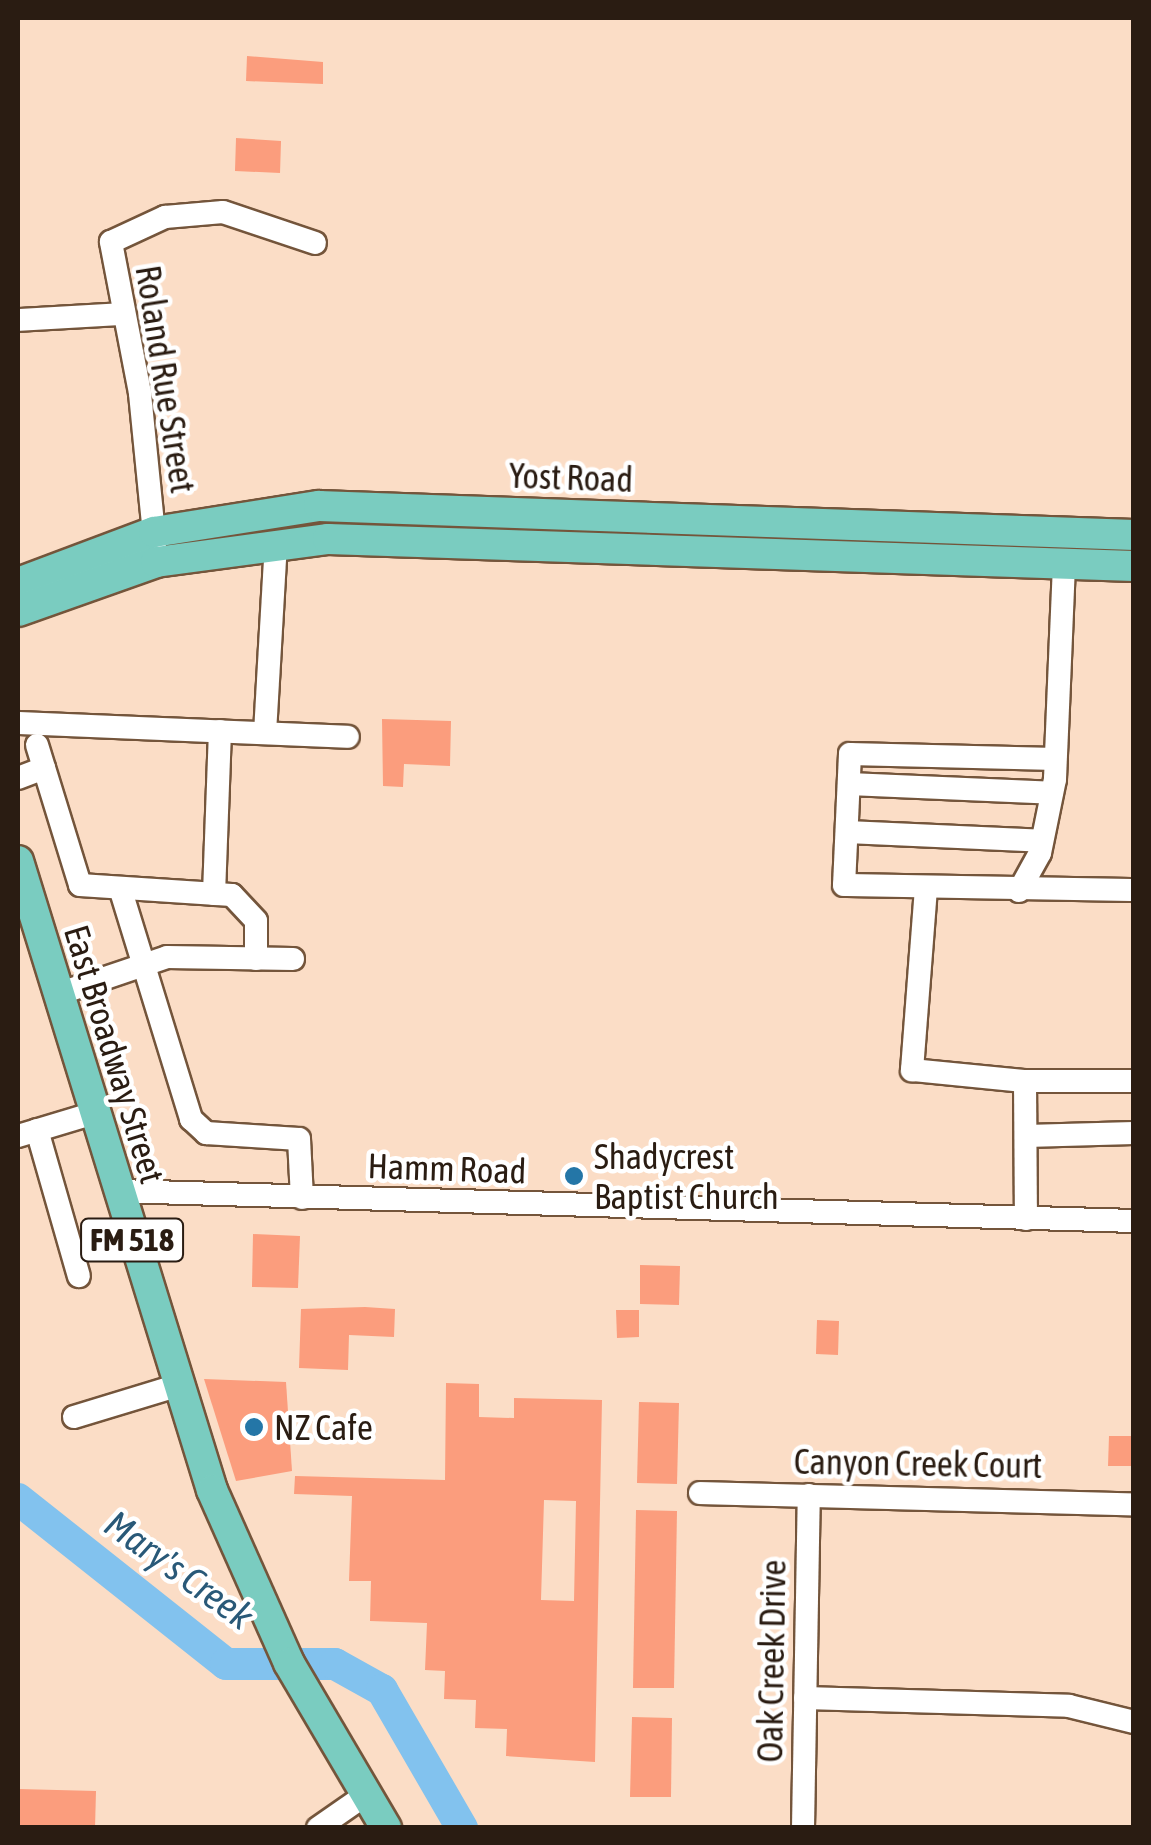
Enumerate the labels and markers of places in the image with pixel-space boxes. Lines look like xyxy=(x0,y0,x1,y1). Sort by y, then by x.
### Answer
place label: Shadycrest Baptist Church xyxy=(594,1135,779,1217)
marker: Shadycrest Baptist Church xyxy=(563,1165,585,1187)
place label: NZ Cafe xyxy=(274,1406,373,1448)
marker: NZ Cafe xyxy=(243,1416,265,1438)

